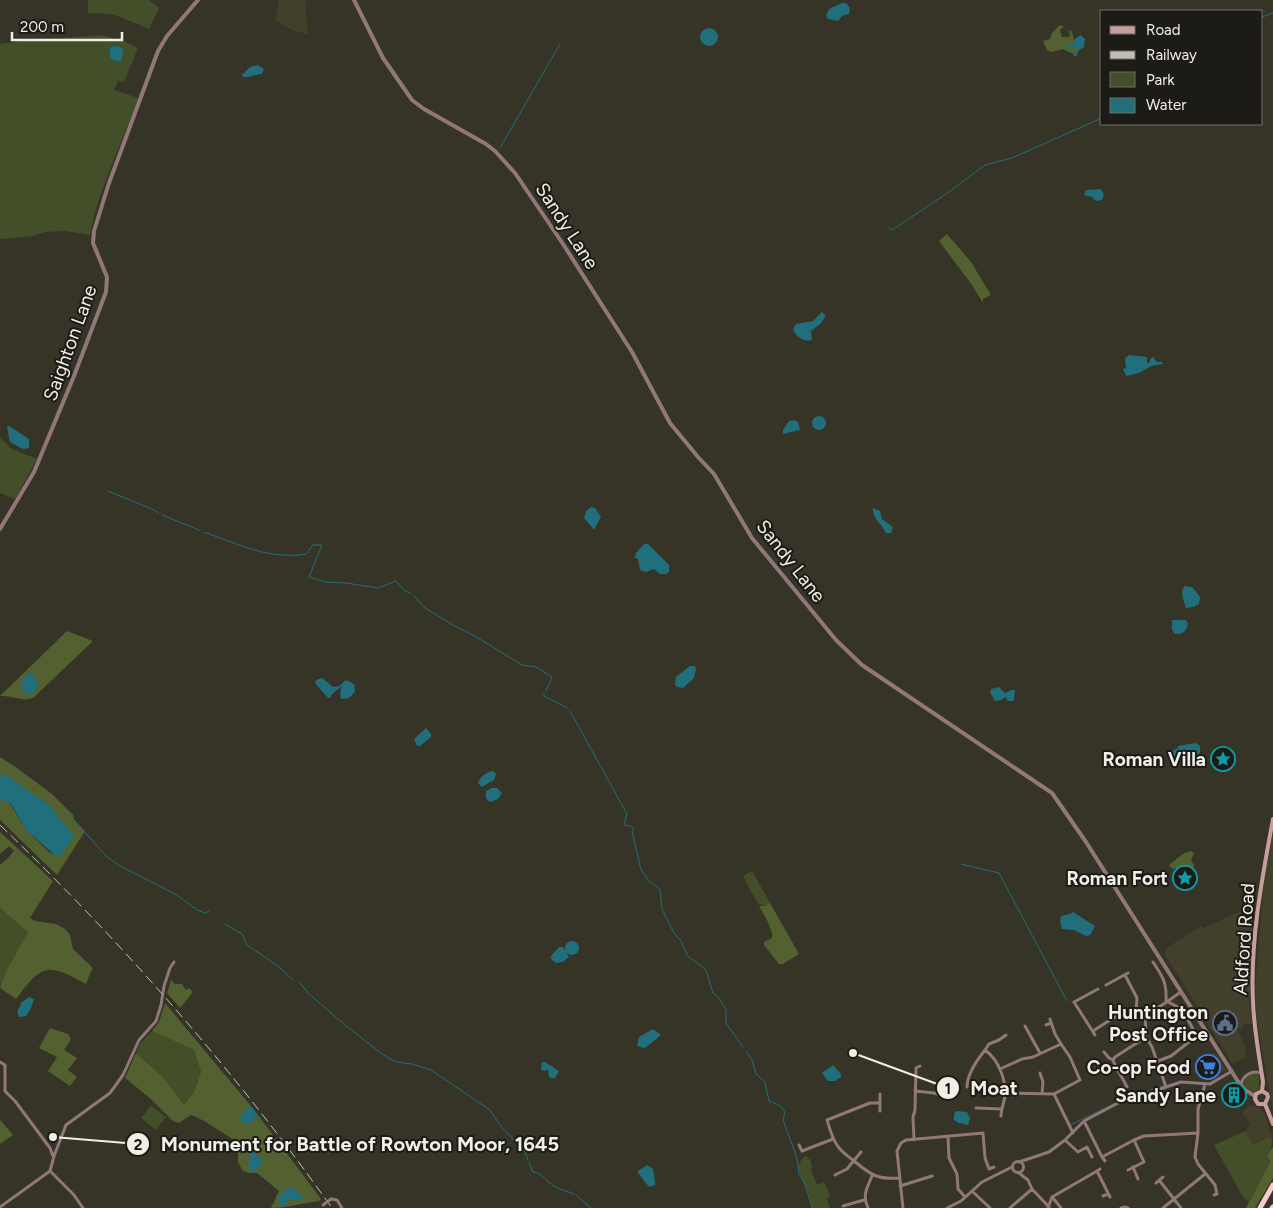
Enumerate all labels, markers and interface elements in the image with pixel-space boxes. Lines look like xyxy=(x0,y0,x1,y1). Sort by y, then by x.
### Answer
scale bar xyxy=(12,10,122,42)
legend xyxy=(1100,10,1263,125)
text: 200 m xyxy=(20,18,64,36)
text: Road xyxy=(1146,21,1181,39)
text: Railway xyxy=(1146,46,1197,64)
text: Park xyxy=(1146,71,1175,89)
text: Water xyxy=(1146,96,1186,114)
street label: Sandy Lane xyxy=(531,179,603,273)
street label: Saighton Lane xyxy=(38,282,102,404)
street label: Sandy Lane xyxy=(752,515,830,607)
place icon: Roman Villa xyxy=(1210,746,1236,772)
place label: Roman Villa xyxy=(1103,748,1206,771)
place icon: Roman Fort xyxy=(1172,865,1198,891)
place label: Roman Fort xyxy=(1066,867,1168,890)
street label: Aldford Road xyxy=(1229,882,1259,996)
place label: Huntington Post Office xyxy=(1108,1001,1208,1046)
public building icon: Huntington Post Office xyxy=(1212,1010,1238,1036)
supermarket icon: Co-op Food xyxy=(1195,1054,1221,1080)
place label: Co-op Food xyxy=(1087,1056,1190,1079)
callout: Moat xyxy=(935,1071,1028,1106)
text: Moat xyxy=(970,1076,1018,1100)
text: 1 xyxy=(945,1080,951,1098)
building icon: Sandy Lane xyxy=(1221,1082,1247,1108)
place label: Sandy Lane xyxy=(1115,1084,1216,1107)
callout: Monument for Battle of Rowton Moor, 1645 xyxy=(126,1127,569,1162)
text: Monument for Battle of Rowton Moor, 1645 xyxy=(161,1132,559,1156)
text: 2 xyxy=(134,1136,143,1154)

